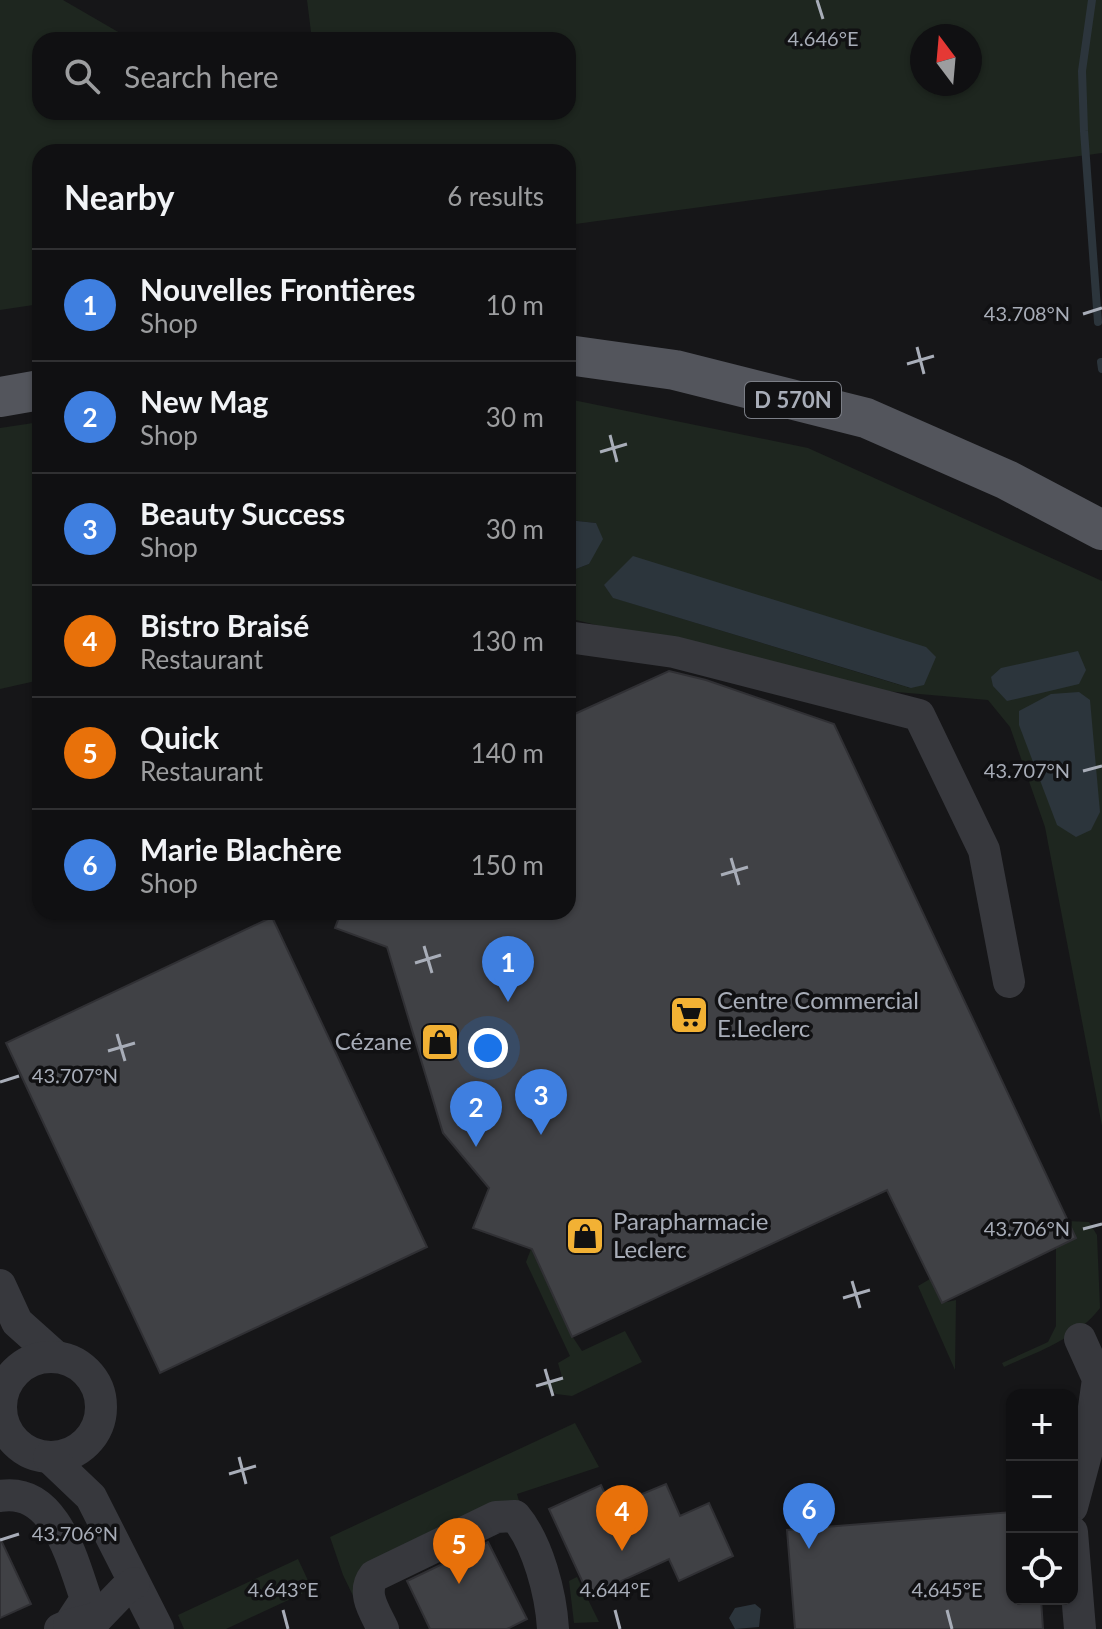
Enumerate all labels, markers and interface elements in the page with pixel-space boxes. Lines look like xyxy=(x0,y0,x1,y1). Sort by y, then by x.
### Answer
north arrow xyxy=(910,24,982,96)
text: 4.646°E xyxy=(788,26,858,50)
search box xyxy=(32,32,576,120)
icon: search xyxy=(60,54,104,98)
text: Search here xyxy=(124,58,279,94)
text: Nearby xyxy=(64,176,175,217)
text: 6 results xyxy=(447,180,544,212)
text: Nouvelles Frontières xyxy=(140,271,415,307)
text: 1 xyxy=(82,289,98,321)
text: 10 m xyxy=(486,289,544,321)
text: 43.708°N xyxy=(984,301,1070,325)
text: Shop xyxy=(140,307,198,339)
road number: D 570N xyxy=(745,382,841,418)
text: New Mag xyxy=(140,383,268,419)
text: 2 xyxy=(82,401,98,433)
text: 30 m xyxy=(486,401,544,433)
text: Shop xyxy=(140,419,198,451)
text: Beauty Success xyxy=(140,495,345,531)
text: 3 xyxy=(82,513,98,545)
text: 30 m xyxy=(486,513,544,545)
text: Shop xyxy=(140,531,198,563)
text: Bistro Braisé xyxy=(140,607,309,643)
text: 4 xyxy=(82,625,98,657)
text: 130 m xyxy=(471,625,544,657)
text: Restaurant xyxy=(140,643,263,675)
text: Quick xyxy=(140,719,219,755)
text: 5 xyxy=(82,737,98,769)
text: 140 m xyxy=(471,737,544,769)
text: Restaurant xyxy=(140,755,263,787)
text: 43.707°N xyxy=(984,758,1070,782)
text: Marie Blachère xyxy=(140,831,342,867)
text: 6 xyxy=(82,849,98,881)
text: 150 m xyxy=(471,849,544,881)
text: Shop xyxy=(140,867,198,899)
pin: 1 xyxy=(482,936,534,1002)
place label: Centre Commercial E.Leclerc xyxy=(717,985,919,1042)
supermarket icon: Centre Commercial E.Leclerc xyxy=(668,994,710,1036)
shop icon: Cézane xyxy=(419,1021,461,1063)
place label: Cézane xyxy=(335,1026,412,1055)
your location xyxy=(468,1028,508,1068)
text: 43.707°N xyxy=(32,1063,118,1087)
pin: 3 xyxy=(515,1069,567,1135)
pin: 2 xyxy=(450,1081,502,1147)
place label: Parapharmacie Leclerc xyxy=(613,1206,769,1263)
shop icon: Parapharmacie Leclerc xyxy=(564,1215,606,1257)
text: 43.706°N xyxy=(984,1216,1070,1240)
map controls xyxy=(1006,1389,1078,1605)
button: + xyxy=(1006,1389,1078,1461)
button: − xyxy=(1006,1461,1078,1533)
pin: 6 xyxy=(783,1483,835,1549)
pin: 4 xyxy=(596,1485,648,1551)
pin: 5 xyxy=(433,1518,485,1584)
text: 43.706°N xyxy=(32,1521,118,1545)
button: locate xyxy=(1006,1533,1078,1605)
text: 4.643°E xyxy=(248,1577,318,1601)
text: 4.644°E xyxy=(580,1577,650,1601)
text: 4.645°E xyxy=(912,1577,982,1601)

